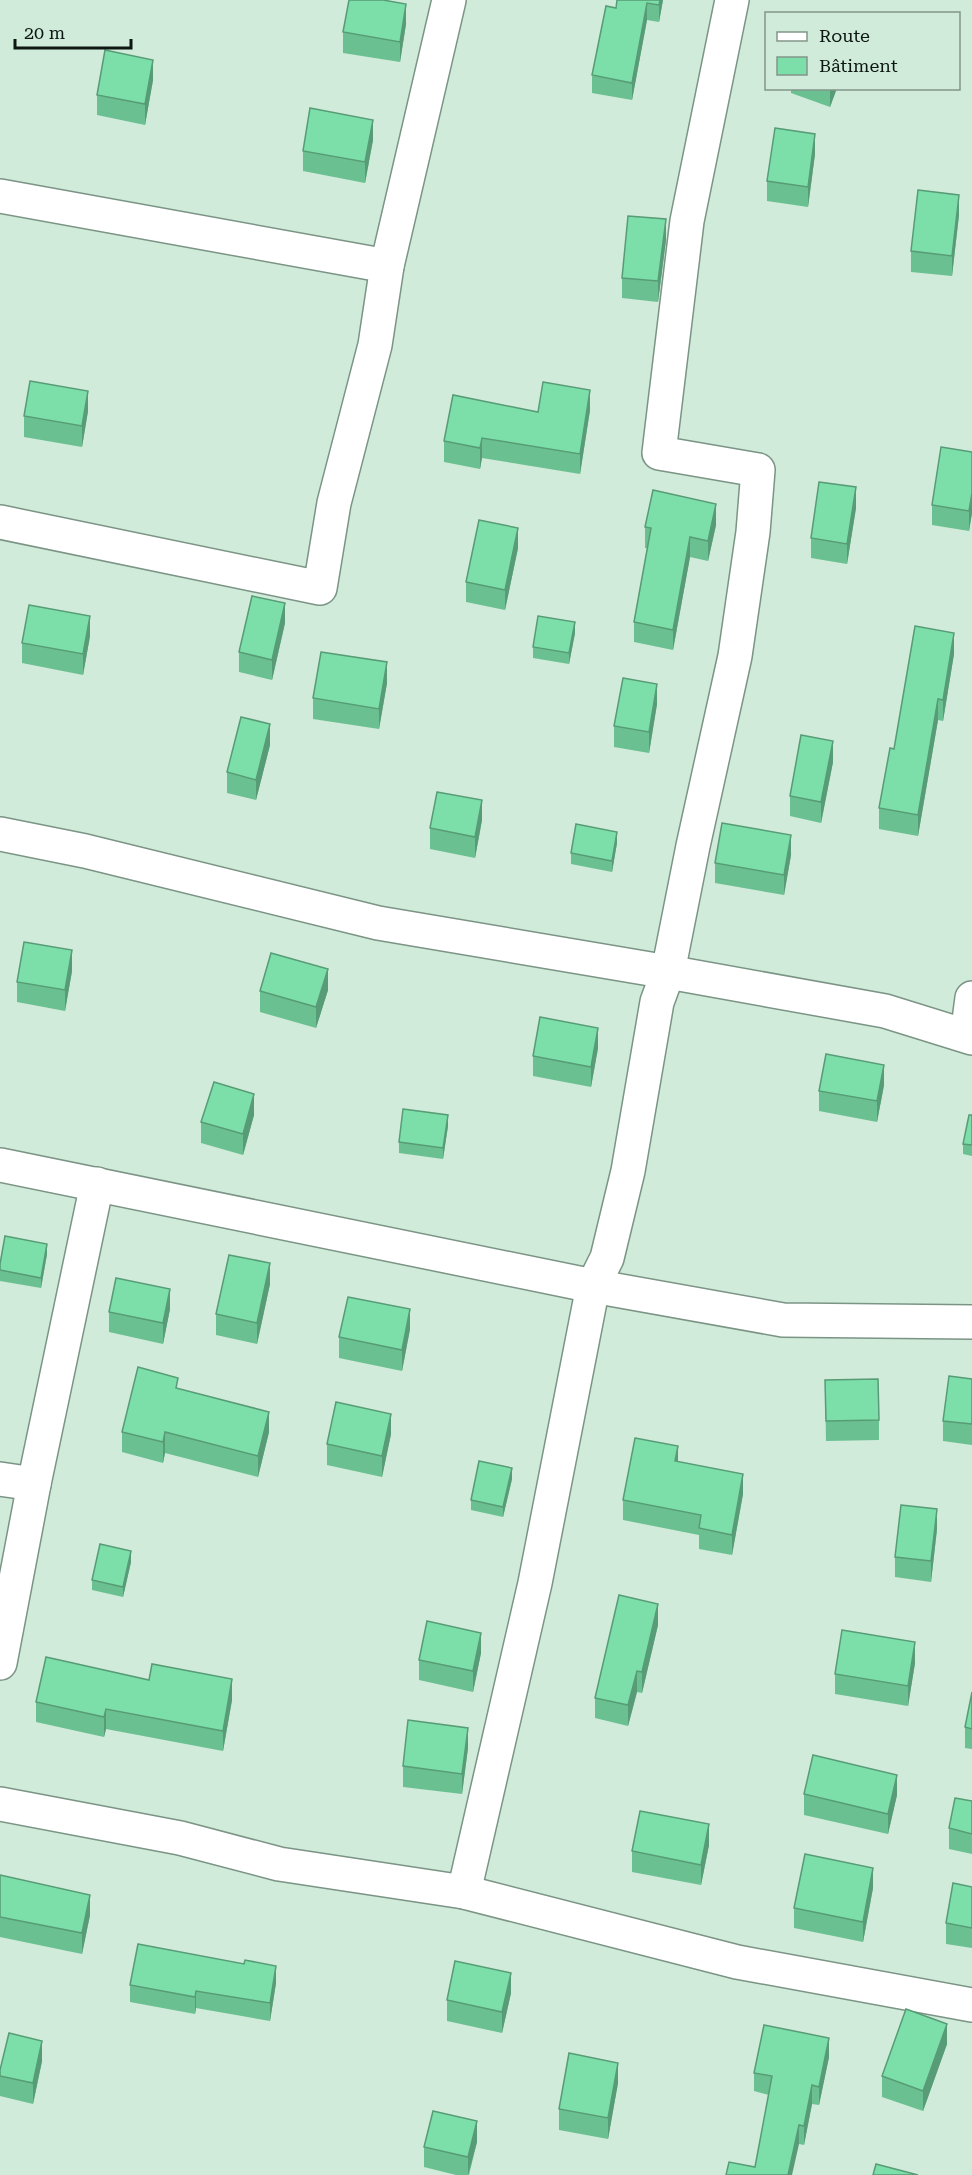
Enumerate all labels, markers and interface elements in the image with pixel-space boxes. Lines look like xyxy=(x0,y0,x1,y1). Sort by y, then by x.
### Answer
scale bar xyxy=(15,12,130,50)
legend xyxy=(765,12,960,90)
text: 20 m xyxy=(24,22,65,43)
text: Route xyxy=(819,25,870,46)
text: Bâtiment xyxy=(819,55,898,76)

